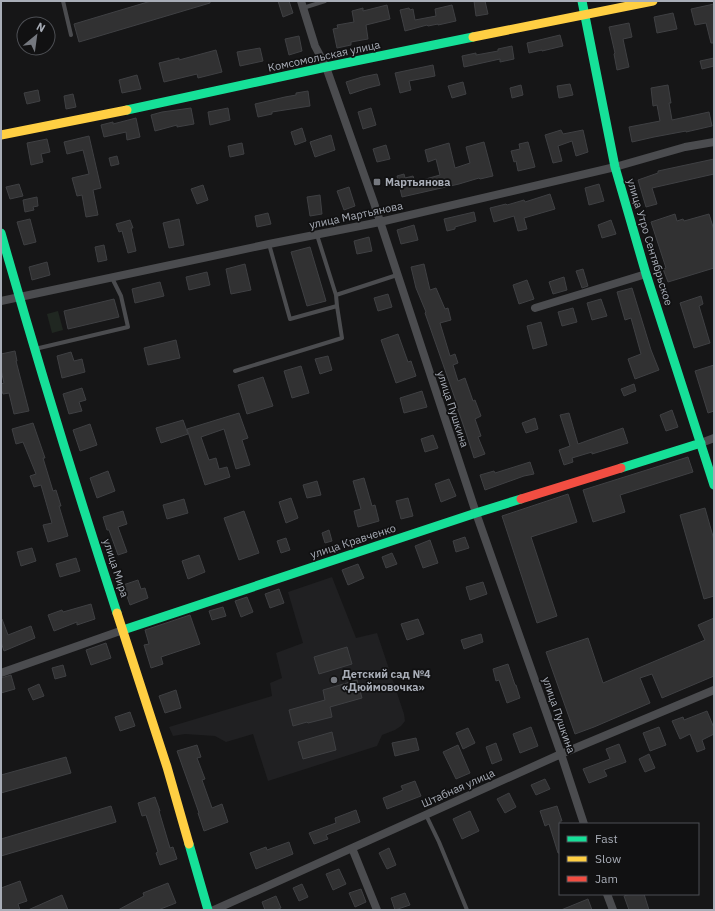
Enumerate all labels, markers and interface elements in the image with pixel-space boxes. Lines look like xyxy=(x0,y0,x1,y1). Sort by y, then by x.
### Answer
north arrow xyxy=(16,16,56,56)
text: N xyxy=(34,19,48,35)
street label: Комсомольская улица xyxy=(267,37,382,75)
place label: Мартьянова xyxy=(385,175,450,189)
marker: Мартьянова xyxy=(372,177,382,187)
street label: улица Утро Сентябрьское xyxy=(624,177,676,307)
street label: улица Мартьянова xyxy=(308,198,404,232)
street label: улица Пушкина xyxy=(434,369,472,449)
street label: улица Кравченко xyxy=(308,521,398,561)
street label: улица Мира xyxy=(100,537,132,599)
place label: Детский сад №4 «Дюймовочка» xyxy=(342,667,431,694)
marker: Детский сад №4 «Дюймовочка» xyxy=(329,675,339,685)
street label: улица Пушкина xyxy=(539,675,579,755)
street label: Штабная улица xyxy=(419,765,497,810)
legend xyxy=(559,823,699,895)
text: Fast xyxy=(595,831,618,846)
text: Slow xyxy=(595,851,621,866)
text: Jam xyxy=(595,871,618,886)

